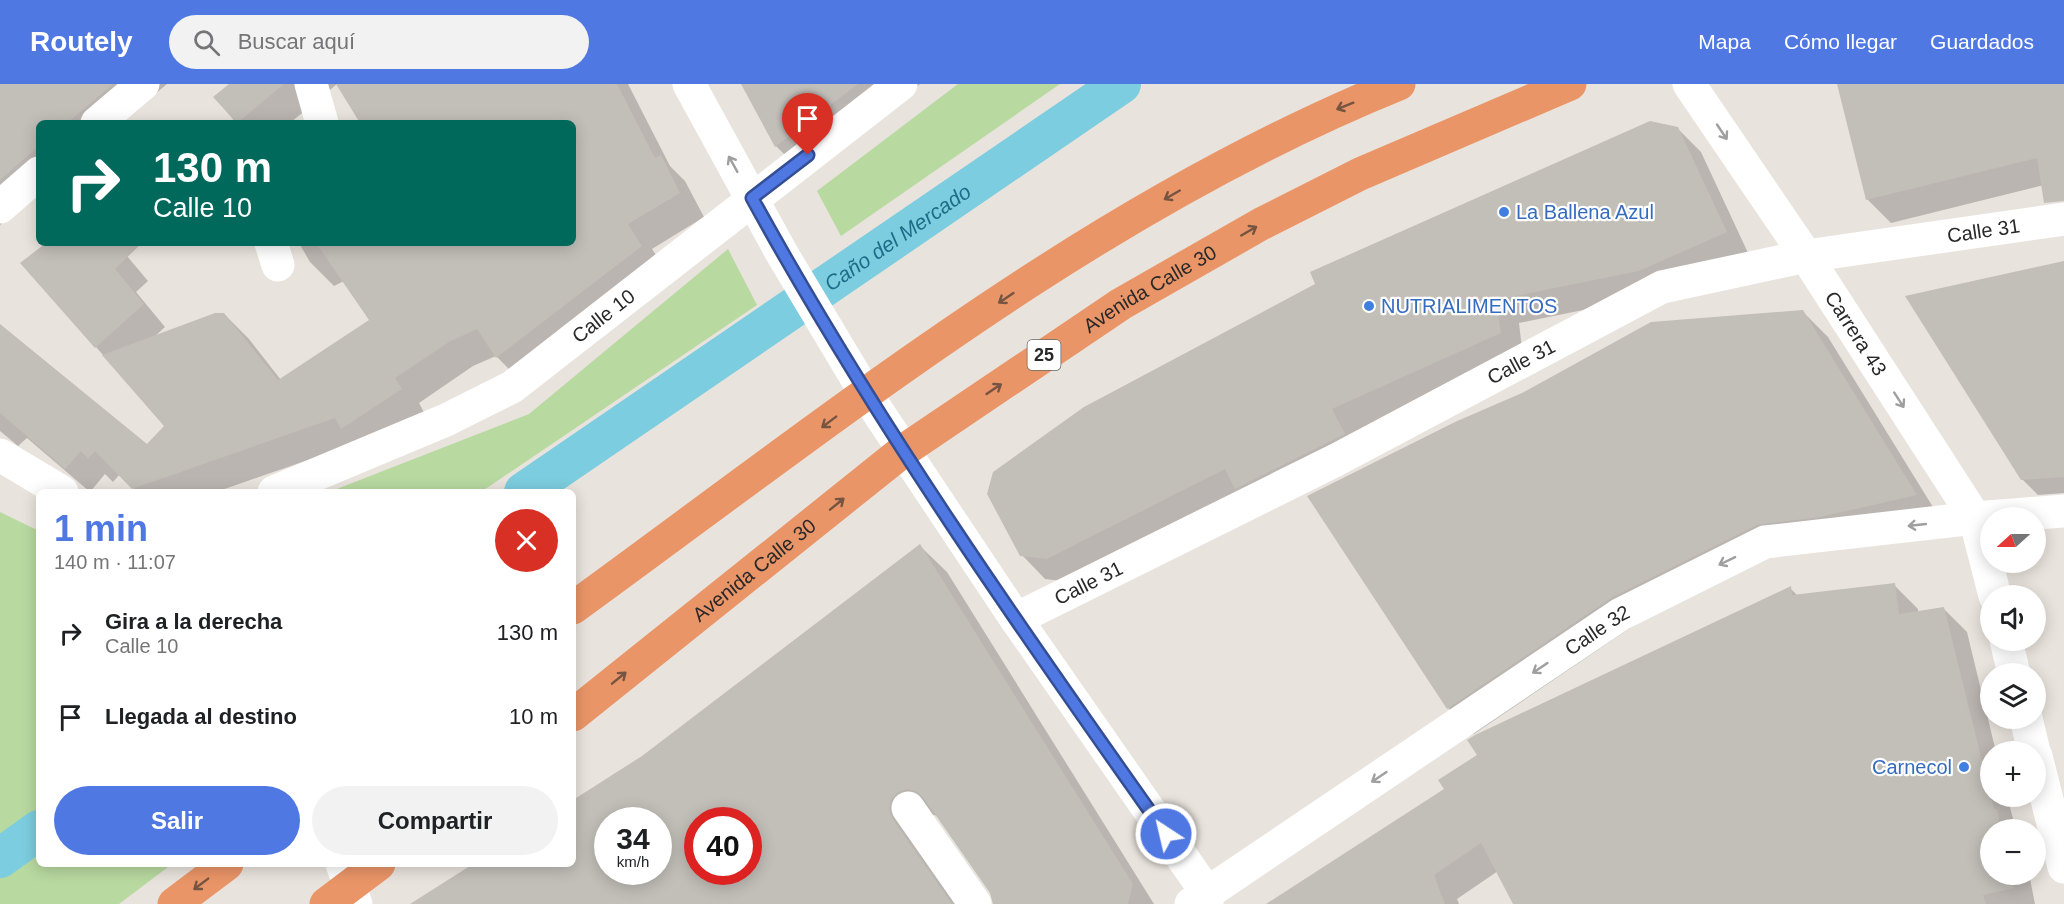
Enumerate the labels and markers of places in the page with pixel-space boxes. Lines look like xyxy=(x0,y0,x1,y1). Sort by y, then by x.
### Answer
pin xyxy=(782,93,833,155)
place label: La Ballena Azul xyxy=(1516,201,1654,223)
marker: La Ballena Azul xyxy=(1497,205,1511,219)
place label: NUTRIALIMENTOS xyxy=(1381,295,1557,317)
marker: NUTRIALIMENTOS xyxy=(1362,299,1376,313)
place label: Carnecol xyxy=(1872,756,1952,778)
marker: Carnecol xyxy=(1957,760,1971,774)

